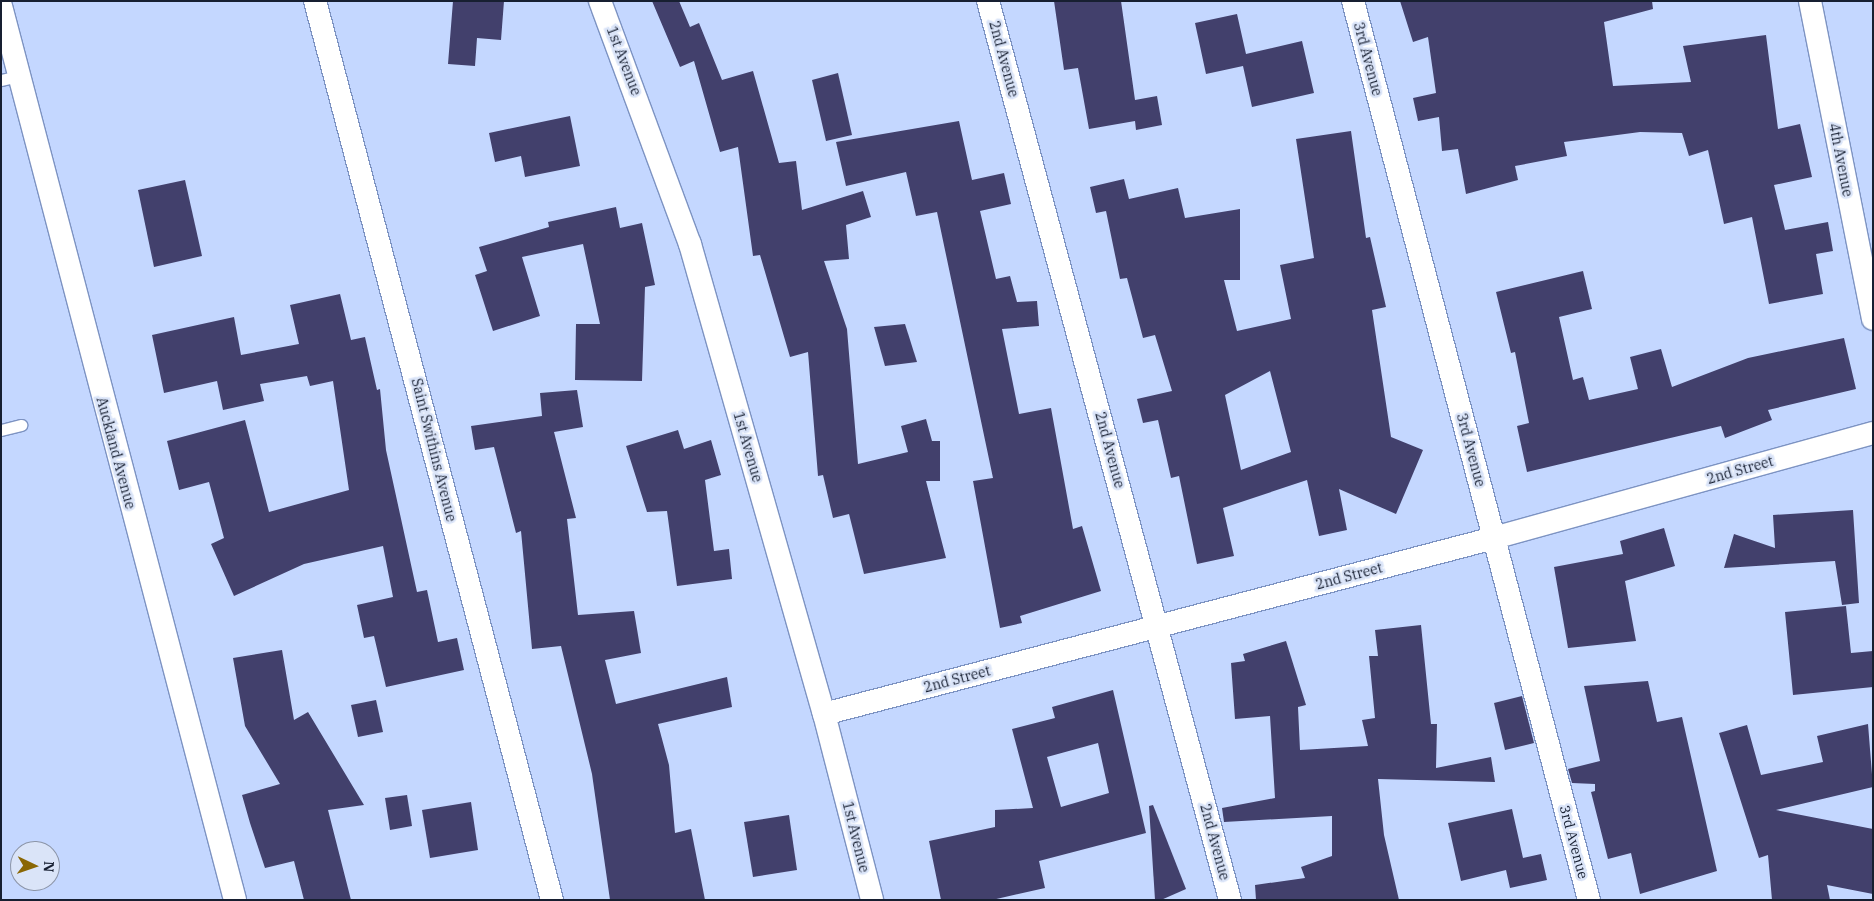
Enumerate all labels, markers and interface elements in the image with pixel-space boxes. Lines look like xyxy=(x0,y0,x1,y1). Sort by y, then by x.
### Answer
street label: 2nd Avenue xyxy=(986,19,1022,99)
street label: 3rd Avenue xyxy=(1350,20,1386,98)
street label: 1st Avenue xyxy=(603,24,645,98)
street label: 4th Avenue xyxy=(1826,122,1856,198)
street label: Saint Swithins Avenue xyxy=(408,377,460,523)
street label: Auckland Avenue xyxy=(93,395,139,511)
street label: 1st Avenue xyxy=(730,410,766,484)
street label: 2nd Avenue xyxy=(1092,410,1128,490)
street label: 3rd Avenue xyxy=(1453,411,1489,489)
street label: 2nd Street xyxy=(1705,452,1775,488)
street label: 2nd Street xyxy=(1314,559,1384,593)
street label: 2nd Street xyxy=(922,662,992,696)
street label: 1st Avenue xyxy=(839,800,873,874)
street label: 2nd Avenue xyxy=(1197,802,1233,882)
street label: 3rd Avenue xyxy=(1556,803,1592,881)
north arrow xyxy=(10,841,60,891)
text: N xyxy=(40,861,58,873)

